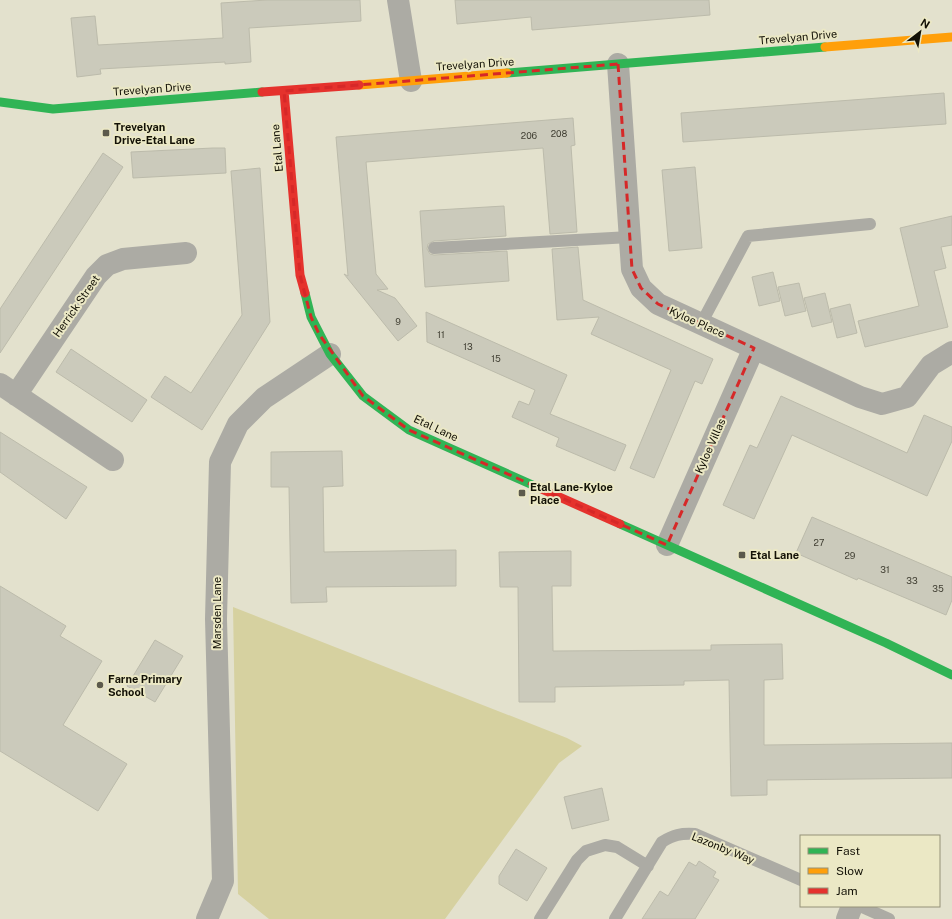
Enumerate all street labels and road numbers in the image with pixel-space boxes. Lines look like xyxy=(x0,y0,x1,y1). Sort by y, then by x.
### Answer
street label: Trevelyan Drive xyxy=(758,28,838,46)
street label: Trevelyan Drive xyxy=(435,55,515,73)
street label: Trevelyan Drive xyxy=(112,80,192,98)
street label: Etal Lane xyxy=(269,124,285,172)
street label: Herrick Street xyxy=(50,273,102,339)
street label: Kyloe Place xyxy=(667,304,727,340)
street label: Etal Lane xyxy=(412,412,460,444)
street label: Kyloe Villas xyxy=(693,416,728,475)
street label: Marsden Lane xyxy=(211,577,223,649)
street label: Lazonby Way xyxy=(690,830,756,866)

